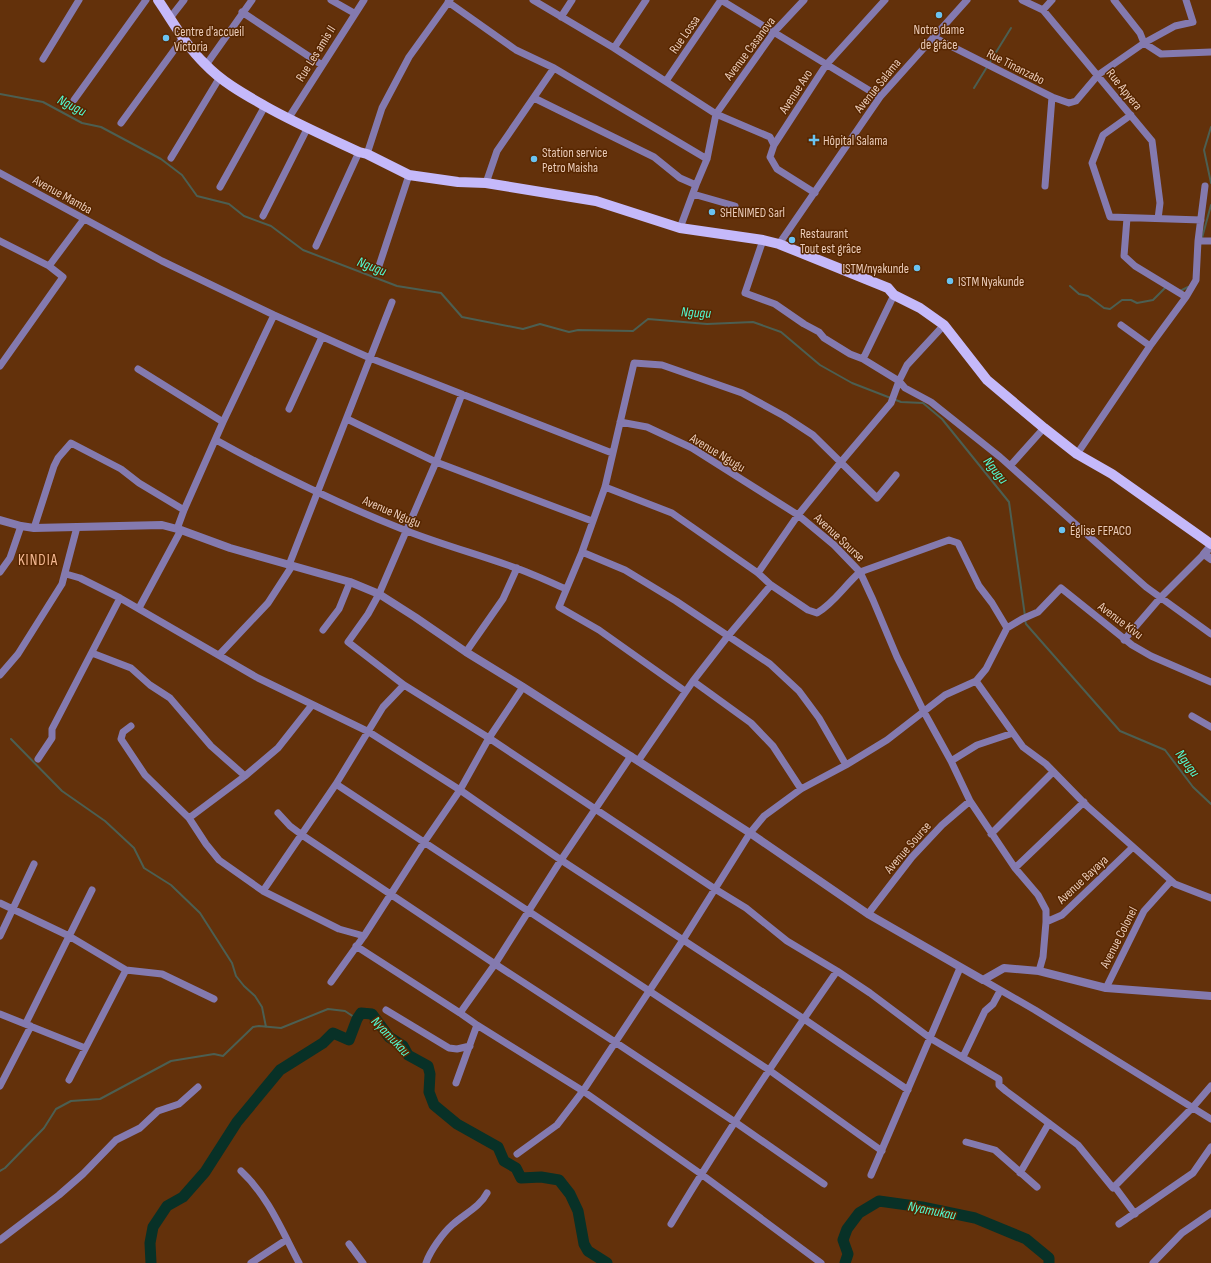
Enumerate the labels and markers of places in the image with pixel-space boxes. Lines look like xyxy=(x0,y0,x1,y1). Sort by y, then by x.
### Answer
marker: Notre dame de grâce xyxy=(934,10,944,20)
place label: Notre dame de grâce xyxy=(914,22,964,53)
place label: Centre d'accueil Victoria xyxy=(174,24,244,55)
marker: Centre d'accueil Victoria xyxy=(161,33,171,43)
place label: Hôpital Salama xyxy=(823,133,888,149)
marker: Hôpital Salama xyxy=(808,134,820,146)
place label: Station service Petro Maisha xyxy=(542,145,607,176)
marker: Station service Petro Maisha xyxy=(529,154,539,164)
place label: SHENIMED Sarl xyxy=(720,205,785,221)
marker: SHENIMED Sarl xyxy=(707,207,717,217)
place label: Restaurant Tout est grâce xyxy=(800,226,861,257)
marker: Restaurant Tout est grâce xyxy=(787,235,797,245)
place label: ISTM/nyakunde xyxy=(842,261,909,277)
marker: ISTM/nyakunde xyxy=(912,263,922,273)
place label: ISTM Nyakunde xyxy=(958,274,1024,290)
marker: ISTM Nyakunde xyxy=(945,276,955,286)
place label: Église FEPACO xyxy=(1070,523,1131,539)
marker: Église FEPACO xyxy=(1057,525,1067,535)

